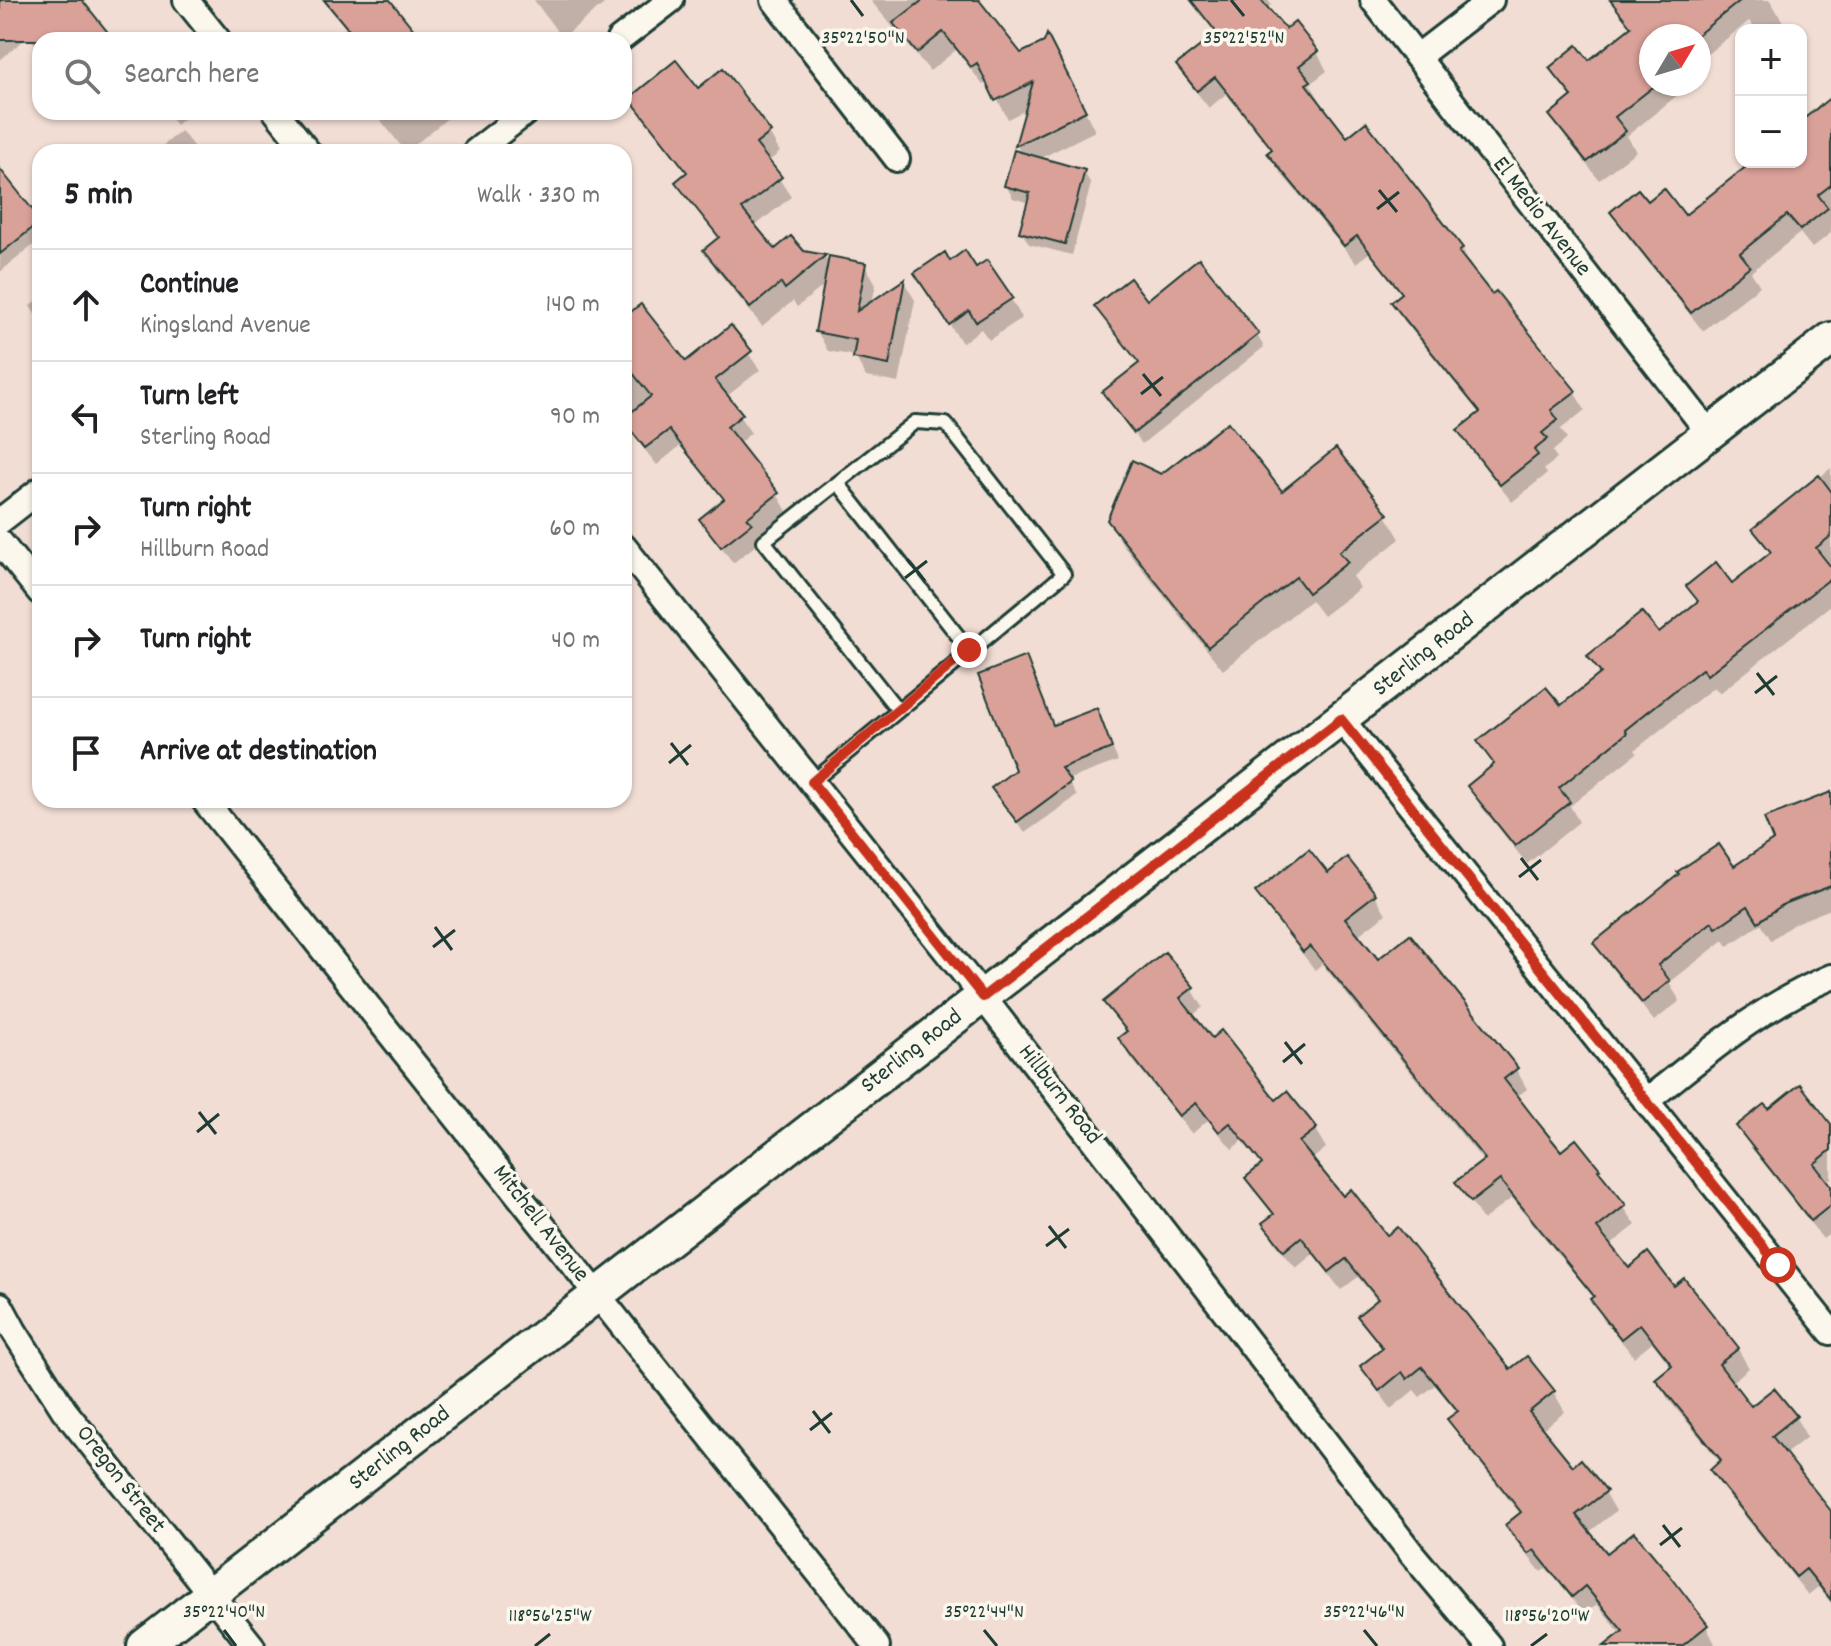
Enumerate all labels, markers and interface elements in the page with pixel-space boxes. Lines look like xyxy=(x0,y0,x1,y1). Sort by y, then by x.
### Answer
north arrow xyxy=(1639,24,1711,96)
map controls xyxy=(1735,24,1807,168)
button: + xyxy=(1735,24,1807,96)
text: 35°22'50"N xyxy=(821,25,905,53)
text: 35°22'52"N xyxy=(1204,25,1284,53)
search box xyxy=(32,32,632,120)
icon: search xyxy=(60,54,104,98)
text: Search here xyxy=(124,55,260,98)
button: − xyxy=(1735,96,1807,168)
street label: El Medio Avenue xyxy=(1483,150,1599,284)
text: 5 min xyxy=(64,172,133,221)
text: Walk · 330 m xyxy=(477,178,600,215)
text: Continue xyxy=(140,265,239,308)
icon: ahead xyxy=(64,283,108,327)
text: 140 m xyxy=(546,287,600,324)
text: Kingsland Avenue xyxy=(140,308,311,345)
text: Turn left xyxy=(140,377,239,420)
icon: left xyxy=(64,395,108,439)
text: 90 m xyxy=(550,399,600,436)
text: Sterling Road xyxy=(140,420,271,457)
text: Turn right xyxy=(140,489,251,532)
icon: right xyxy=(64,507,108,551)
text: 60 m xyxy=(549,511,600,548)
text: Hillburn Road xyxy=(140,532,269,569)
street label: Sterling Road xyxy=(1366,604,1482,706)
icon: right xyxy=(64,619,108,663)
text: Turn right xyxy=(140,620,251,663)
text: 40 m xyxy=(551,623,600,660)
route end xyxy=(951,632,987,668)
icon: arrive xyxy=(64,731,108,775)
text: Arrive at destination xyxy=(140,732,377,775)
street label: Sterling Road xyxy=(854,1001,970,1103)
street label: Hillburn Road xyxy=(1009,1038,1109,1152)
street label: Mitchell Avenue xyxy=(483,1158,597,1290)
route start xyxy=(1760,1247,1796,1283)
street label: Sterling Road xyxy=(342,1398,458,1500)
street label: Oregon Street xyxy=(67,1419,173,1542)
text: 35°22'40"N xyxy=(183,1599,265,1627)
text: 35°22'44"N xyxy=(944,1599,1024,1627)
text: 35°22'46"N xyxy=(1323,1599,1405,1627)
text: 118°56'25"W xyxy=(509,1603,592,1631)
text: 118°56'20"W xyxy=(1505,1603,1590,1631)

